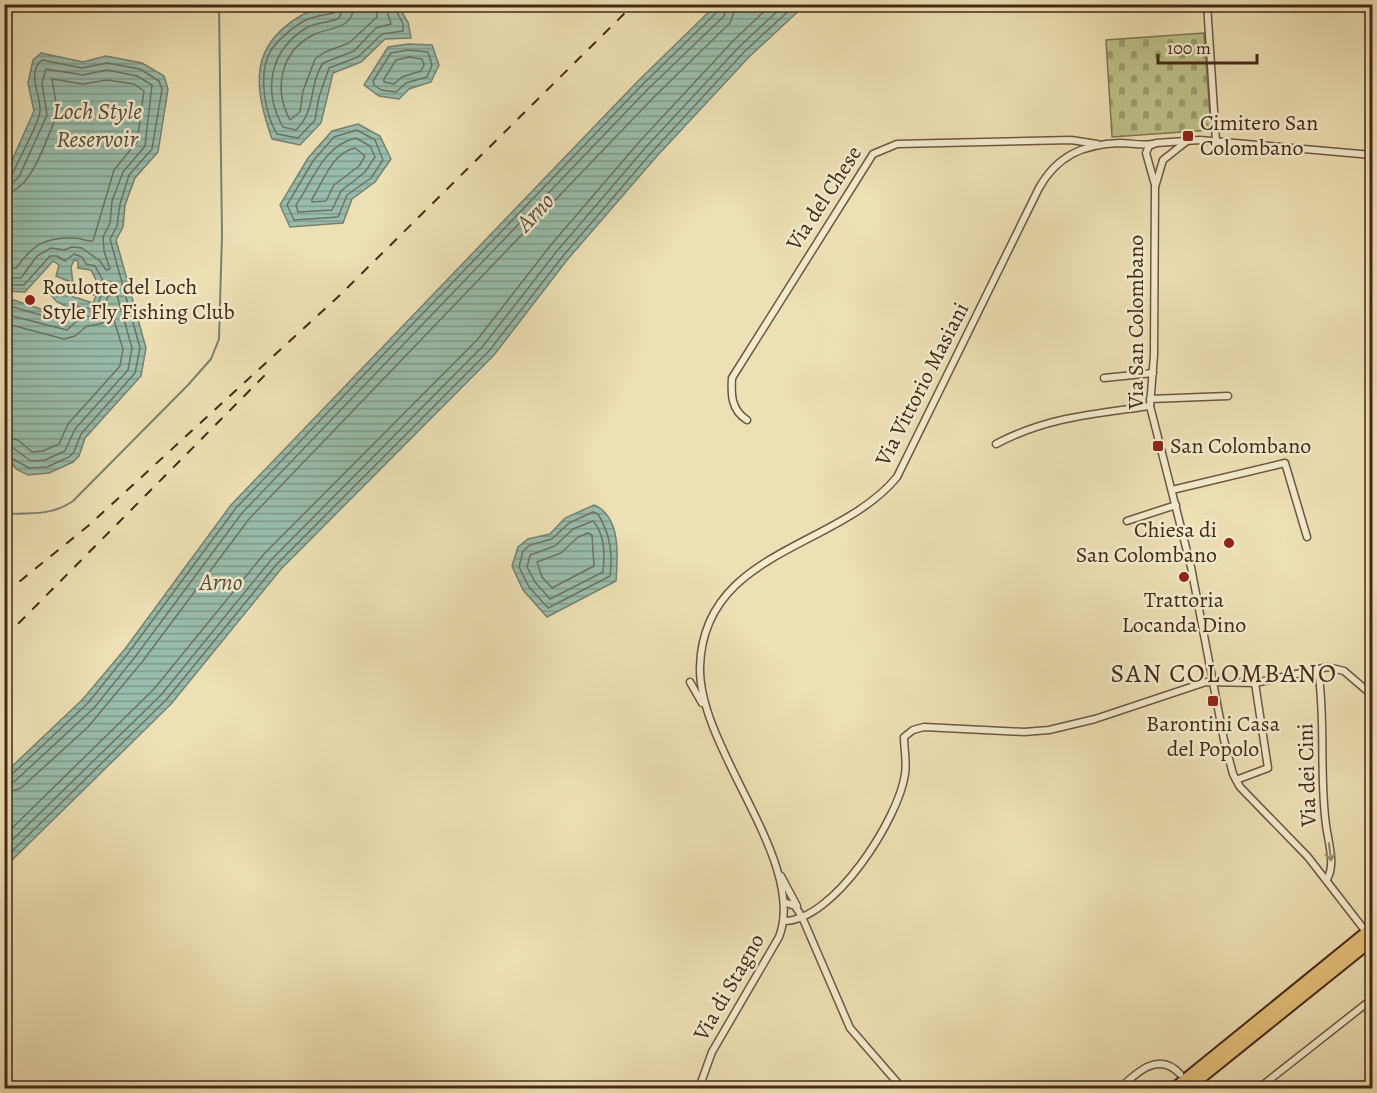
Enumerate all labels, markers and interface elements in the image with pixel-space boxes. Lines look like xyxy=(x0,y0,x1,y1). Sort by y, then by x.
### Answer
scale bar xyxy=(1158,27,1257,65)
text: 100 m xyxy=(1167,36,1211,60)
water label: Loch Style Reservoir xyxy=(52,95,142,155)
place label: Cimitero San Colombano xyxy=(1200,108,1318,163)
marker: Cimitero San Colombano xyxy=(1181,129,1195,143)
street label: Via del Chese xyxy=(779,140,869,257)
water label: Arno xyxy=(507,185,561,240)
street label: Via San Colombano xyxy=(1121,235,1151,410)
place label: Roulotte del Loch Style Fly Fishing Club xyxy=(42,272,235,327)
marker: Roulotte del Loch Style Fly Fishing Club xyxy=(23,293,37,307)
street label: Via Vittorio Masiani xyxy=(867,297,976,472)
place label: San Colombano xyxy=(1170,431,1311,461)
marker: San Colombano xyxy=(1151,439,1165,453)
place label: Chiesa di San Colombano xyxy=(1076,515,1217,570)
marker: Chiesa di San Colombano xyxy=(1222,536,1236,550)
water label: Arno xyxy=(198,566,242,598)
marker: Trattoria Locanda Dino xyxy=(1177,570,1191,584)
place label: Trattoria Locanda Dino xyxy=(1122,585,1246,640)
district label: SAN COLOMBANO xyxy=(1111,656,1337,691)
marker: Barontini Casa del Popolo xyxy=(1206,694,1220,708)
place label: Barontini Casa del Popolo xyxy=(1146,709,1281,764)
street label: Via dei Cini xyxy=(1290,723,1324,828)
one-way arrow xyxy=(1324,842,1335,862)
street label: Via di Stagno xyxy=(686,928,772,1047)

